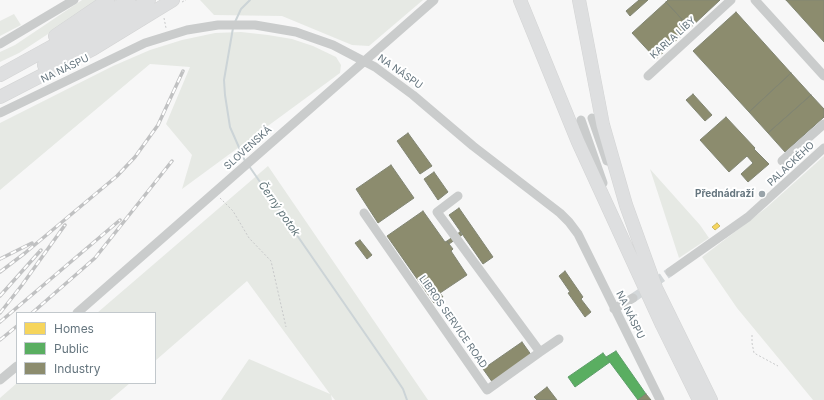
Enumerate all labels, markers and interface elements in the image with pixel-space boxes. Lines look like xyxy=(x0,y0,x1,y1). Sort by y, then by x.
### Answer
street label: KARLA LÍBY xyxy=(648,14,698,62)
street label: NA NÁSPU xyxy=(39,52,91,86)
street label: NA NÁSPU xyxy=(375,52,425,92)
street label: SLOVENSKÁ xyxy=(222,124,274,172)
street label: PALACKÉHO xyxy=(765,139,817,189)
water label: Černý potok xyxy=(255,179,303,239)
place label: Přednádraží xyxy=(695,188,754,200)
marker: Přednádraží xyxy=(757,189,767,199)
street label: LIBROS SERVICE ROAD xyxy=(416,273,490,371)
street label: NA NÁSPU xyxy=(613,289,647,341)
legend xyxy=(16,312,156,384)
text: Homes xyxy=(54,321,94,336)
text: Public xyxy=(54,341,89,356)
text: Industry xyxy=(54,361,100,376)

